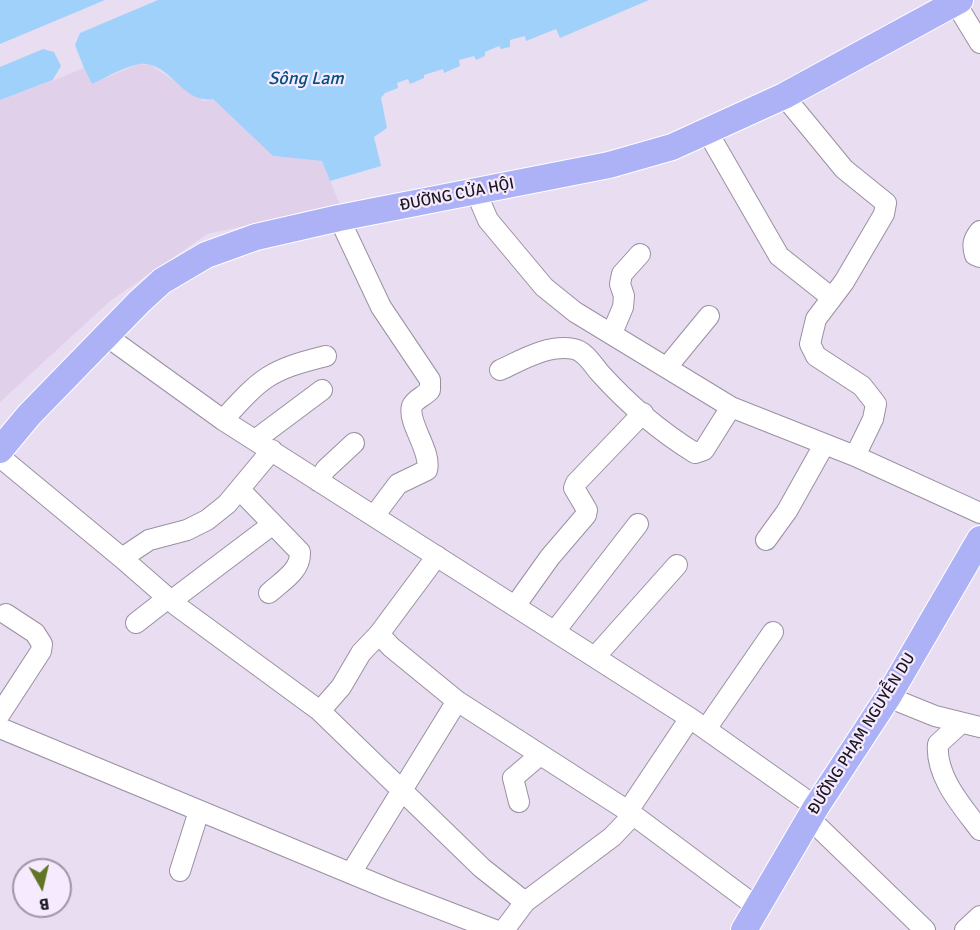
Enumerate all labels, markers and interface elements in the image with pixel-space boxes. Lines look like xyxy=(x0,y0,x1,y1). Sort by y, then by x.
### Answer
water label: Sông Lam xyxy=(268,68,344,90)
street label: ĐƯỜNG CỬA HỘI xyxy=(398,175,516,215)
street label: ĐƯỜNG PHẠM NGUYỄN DU xyxy=(804,650,920,818)
north arrow xyxy=(12,858,72,918)
text: B xyxy=(38,893,50,914)

